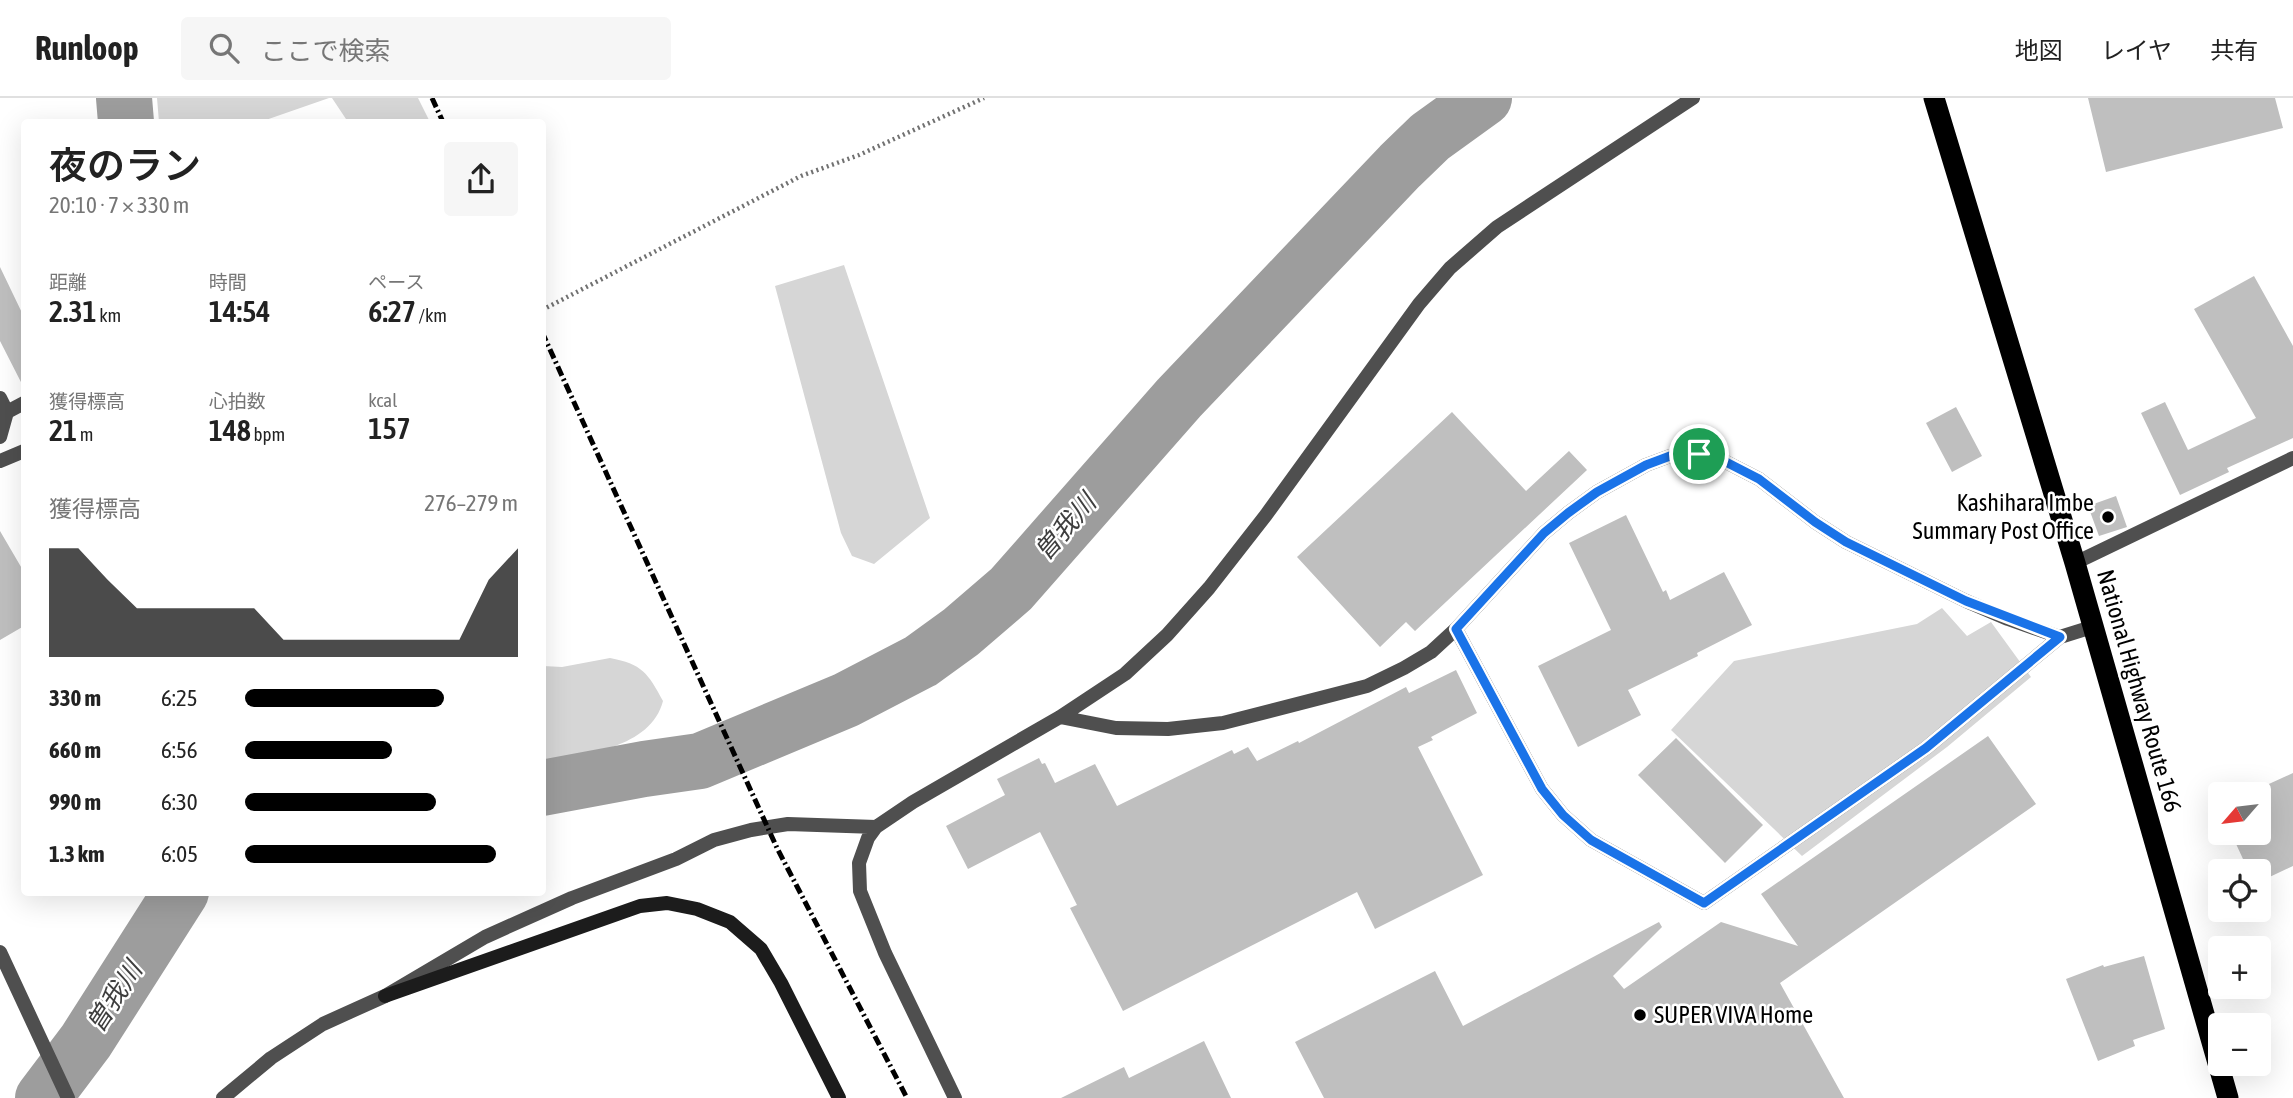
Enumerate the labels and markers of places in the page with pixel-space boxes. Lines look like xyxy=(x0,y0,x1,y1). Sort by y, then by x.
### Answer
pin xyxy=(1669,424,1729,484)
place label: Kashihara Imbe Summary Post Office xyxy=(1913,489,2094,544)
marker: Kashihara Imbe Summary Post Office xyxy=(2100,509,2116,525)
place label: SUPER VIVA Home xyxy=(1654,1001,1813,1028)
marker: SUPER VIVA Home xyxy=(1632,1007,1648,1023)

